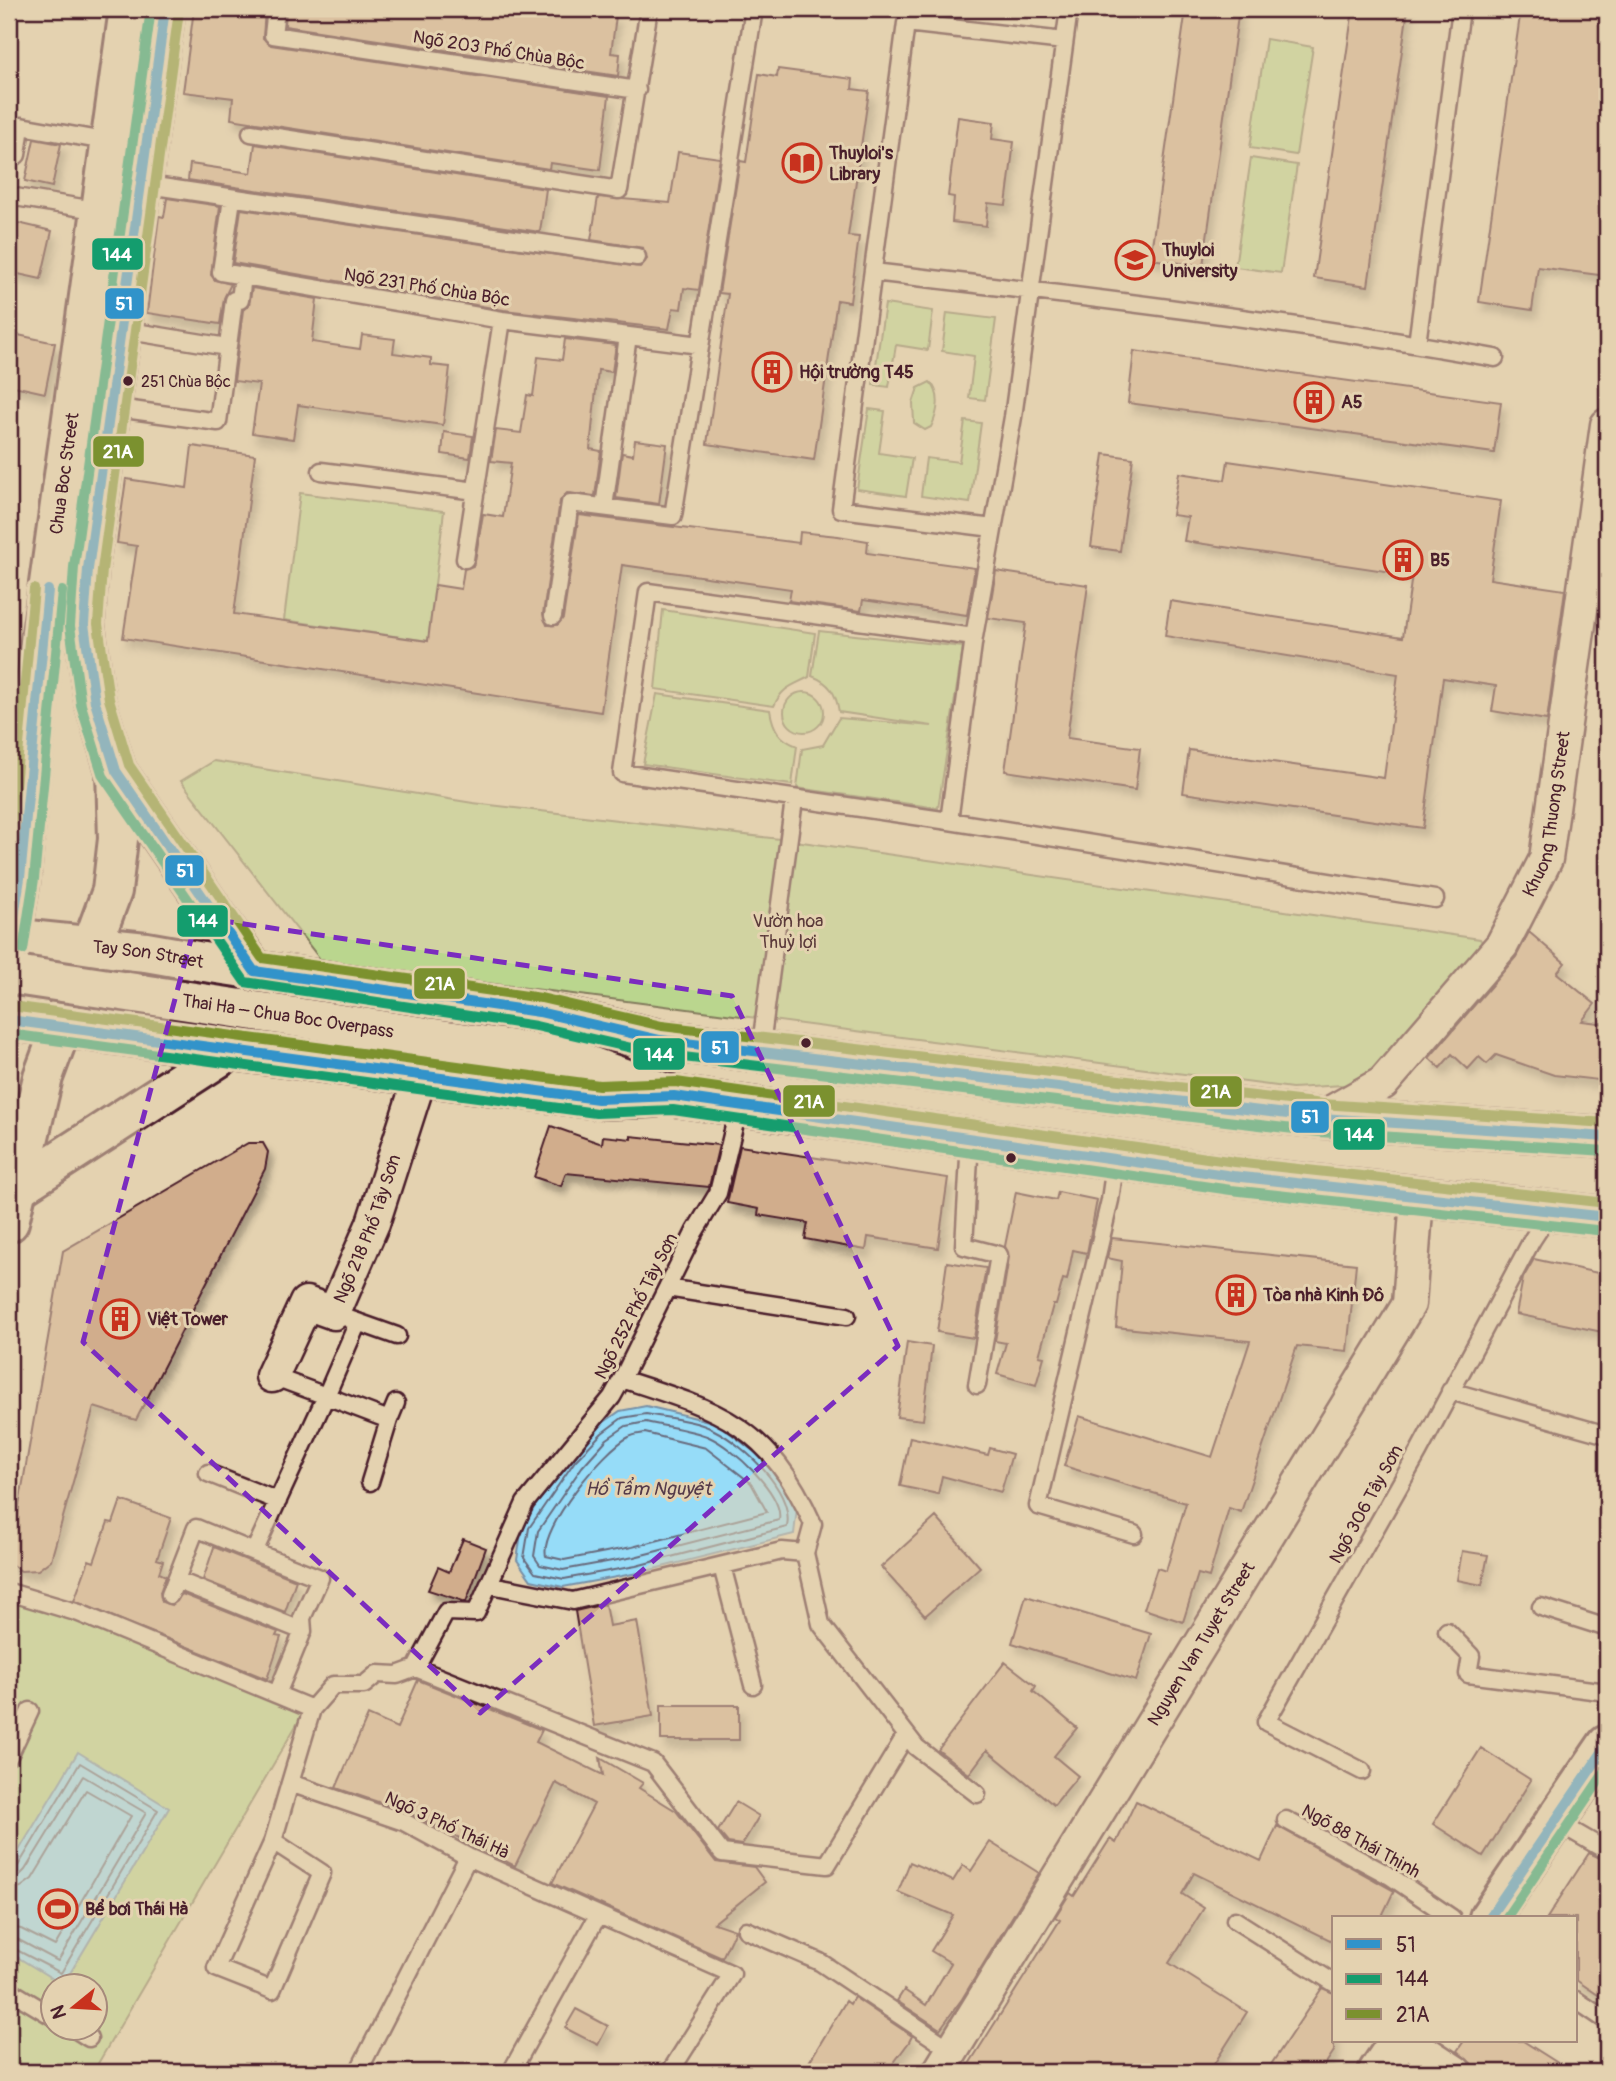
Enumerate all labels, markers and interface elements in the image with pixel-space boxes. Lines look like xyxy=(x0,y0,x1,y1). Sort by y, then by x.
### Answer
street label: Ngõ 203 Phố Chùa Bộc xyxy=(411,26,587,75)
library icon: Thuyloi's Library xyxy=(781,142,823,184)
place label: Thuyloi's Library xyxy=(828,142,894,186)
line badge: 144 xyxy=(91,237,144,271)
school or university icon: Thuyloi University xyxy=(1114,239,1156,281)
place label: Thuyloi University xyxy=(1161,239,1238,283)
text: 144 xyxy=(102,243,132,267)
street label: Ngõ 231 Phố Chùa Bộc xyxy=(342,263,512,312)
line badge: 51 xyxy=(104,287,145,320)
text: 51 xyxy=(115,292,133,316)
building icon: Hội trường T45 xyxy=(751,351,793,393)
place label: Hội trường T45 xyxy=(799,361,914,384)
place label: 251 Chùa Bộc xyxy=(141,372,231,392)
marker: 251 Chùa Bộc xyxy=(121,374,135,388)
building icon: A5 xyxy=(1293,381,1335,423)
place label: A5 xyxy=(1341,391,1363,414)
street label: Chua Boc Street xyxy=(45,410,85,536)
line badge: 21A xyxy=(92,435,145,468)
text: 21A xyxy=(103,440,134,464)
building icon: B5 xyxy=(1382,539,1424,581)
place label: B5 xyxy=(1430,549,1450,572)
street label: Khuong Thuong Street xyxy=(1518,729,1576,901)
line badge: 51 xyxy=(164,854,205,887)
text: 51 xyxy=(176,859,194,883)
line badge: 144 xyxy=(176,904,229,938)
text: 144 xyxy=(188,909,218,933)
park label: Vườn hoa Thuỷ lợi xyxy=(753,910,823,954)
street label: Tay Son Street xyxy=(91,936,206,974)
line badge: 21A xyxy=(413,967,466,1000)
text: 21A xyxy=(425,972,456,996)
street label: Thai Ha – Chua Boc Overpass xyxy=(180,989,395,1044)
line badge: 51 xyxy=(700,1030,740,1064)
text: 51 xyxy=(711,1036,729,1060)
unlabelled marker xyxy=(799,1036,813,1050)
line badge: 144 xyxy=(632,1037,686,1071)
text: 144 xyxy=(644,1043,674,1067)
line badge: 21A xyxy=(1189,1075,1243,1108)
text: 21A xyxy=(1201,1080,1232,1104)
line badge: 21A xyxy=(782,1084,836,1118)
text: 21A xyxy=(794,1090,825,1114)
line badge: 51 xyxy=(1290,1100,1330,1134)
text: 51 xyxy=(1301,1105,1319,1129)
line badge: 144 xyxy=(1332,1118,1386,1151)
text: 144 xyxy=(1344,1123,1374,1147)
unlabelled marker xyxy=(1004,1151,1018,1165)
street label: Ngõ 218 Phố Tây Sơn xyxy=(329,1152,406,1307)
street label: Ngõ 252 Phố Tây Sơn xyxy=(590,1229,683,1383)
building icon: Tòa nhà Kinh Đô xyxy=(1215,1274,1257,1316)
place label: Tòa nhà Kinh Đô xyxy=(1262,1284,1384,1307)
building icon: Việt Tower xyxy=(99,1298,141,1340)
place label: Việt Tower xyxy=(147,1308,228,1331)
street label: Ngõ 306 Tây Sơn xyxy=(1324,1441,1409,1568)
water label: Hồ Tẩm Nguyệt xyxy=(585,1476,713,1501)
street label: Nguyen Van Tuyet Street xyxy=(1143,1557,1261,1730)
street label: Ngõ 3 Phố Thái Hà xyxy=(381,1787,513,1864)
street label: Ngõ 88 Thái Thịnh xyxy=(1297,1799,1424,1884)
sports icon: Bể bơi Thái Hà xyxy=(37,1888,79,1930)
place label: Bể bơi Thái Hà xyxy=(85,1898,189,1921)
legend xyxy=(1332,1916,1578,2042)
text: 51 xyxy=(1396,1932,1416,1959)
text: 144 xyxy=(1396,1966,1429,1993)
north arrow xyxy=(38,1972,108,2042)
text: N xyxy=(45,2002,72,2022)
text: 21A xyxy=(1396,2002,1430,2029)

